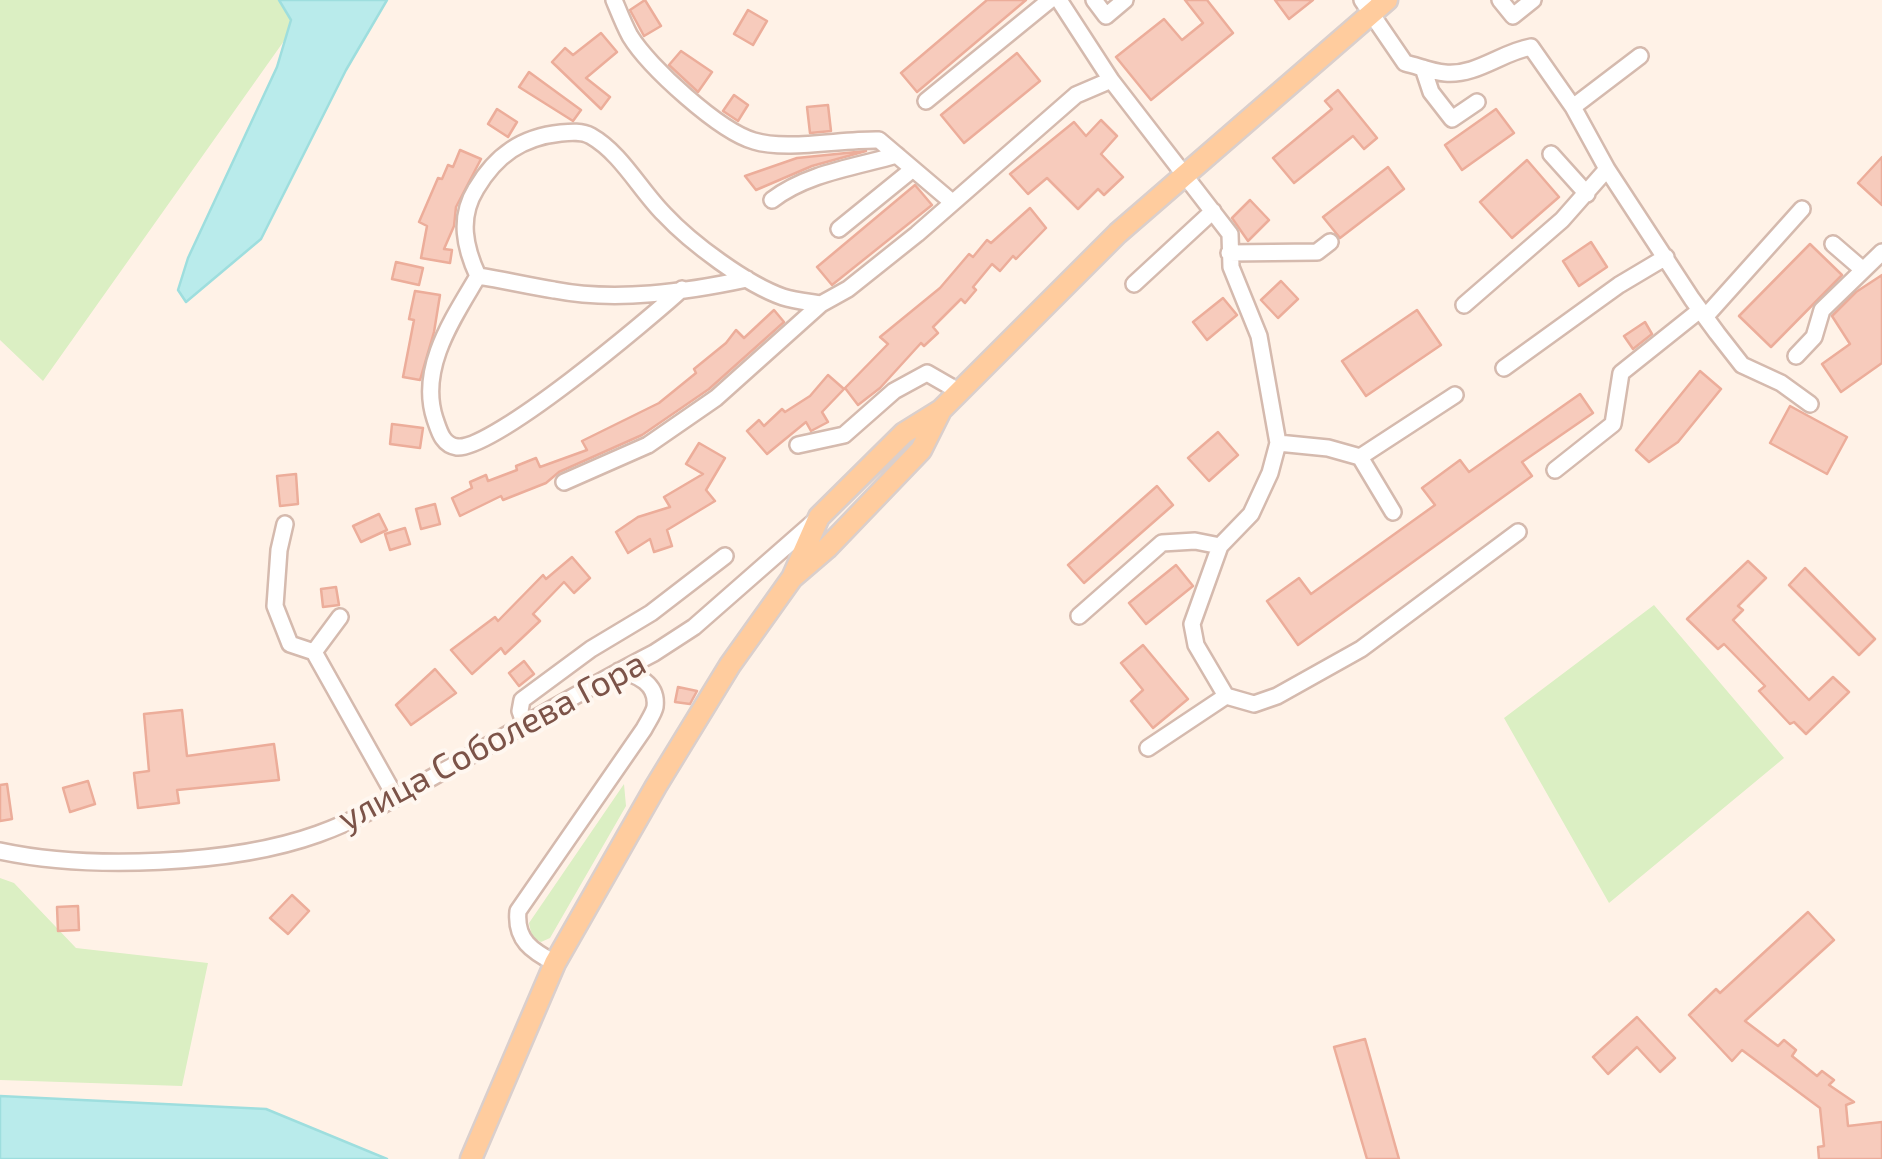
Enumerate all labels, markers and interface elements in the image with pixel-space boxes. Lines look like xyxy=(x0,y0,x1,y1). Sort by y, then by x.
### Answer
street label: улица Соболева Гора xyxy=(331,642,653,840)

